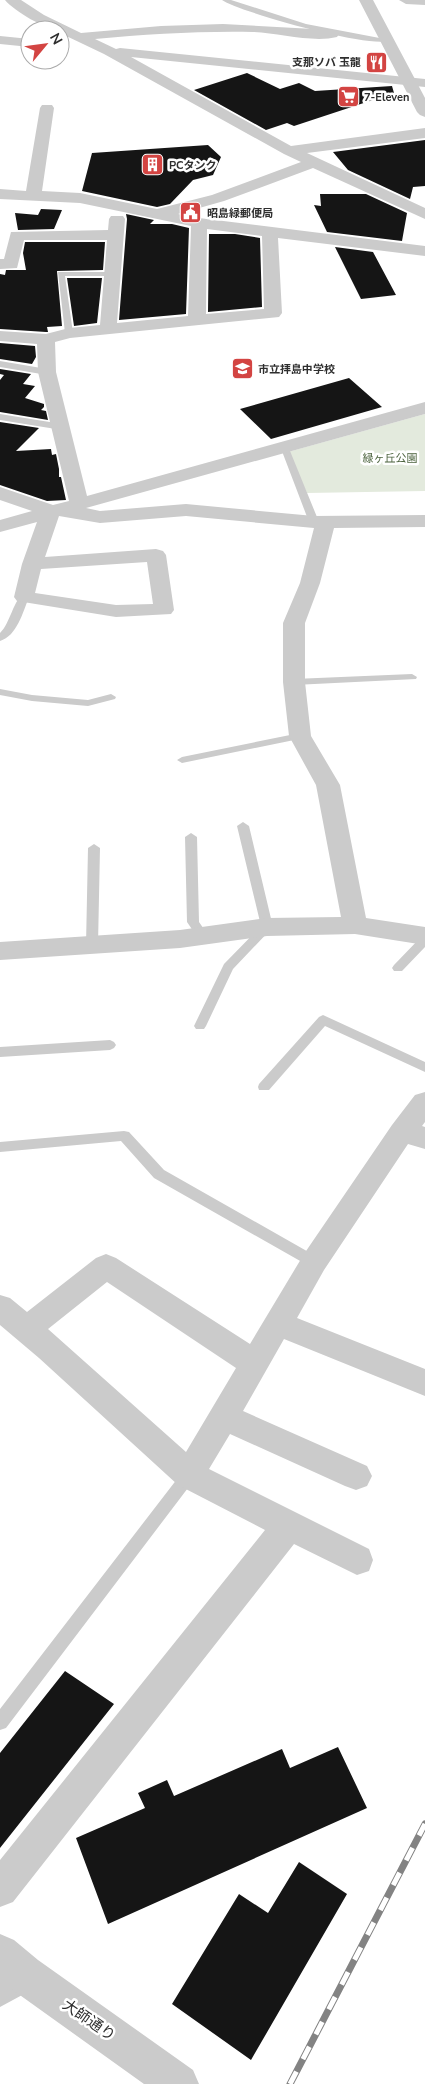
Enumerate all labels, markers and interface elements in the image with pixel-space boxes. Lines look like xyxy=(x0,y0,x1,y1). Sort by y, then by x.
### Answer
north arrow xyxy=(20,20,70,70)
text: N xyxy=(45,30,67,48)
restaurant icon: 支那ソバ 玉龍 xyxy=(365,50,389,74)
place label: 支那ソバ 玉龍 xyxy=(292,55,361,70)
supermarket icon: 7-Eleven xyxy=(336,85,360,109)
place label: 7-Eleven xyxy=(364,90,409,105)
building icon: PCタンク xyxy=(141,153,165,177)
place label: PCタンク xyxy=(169,158,217,173)
public building icon: 昭島緑郵便局 xyxy=(179,201,203,225)
place label: 昭島緑郵便局 xyxy=(207,206,273,221)
school or university icon: 市立拝島中学校 xyxy=(230,357,254,381)
place label: 市立拝島中学校 xyxy=(258,362,335,377)
park label: 緑ヶ丘公園 xyxy=(363,451,418,466)
street label: 大師通り xyxy=(59,1995,119,2045)

